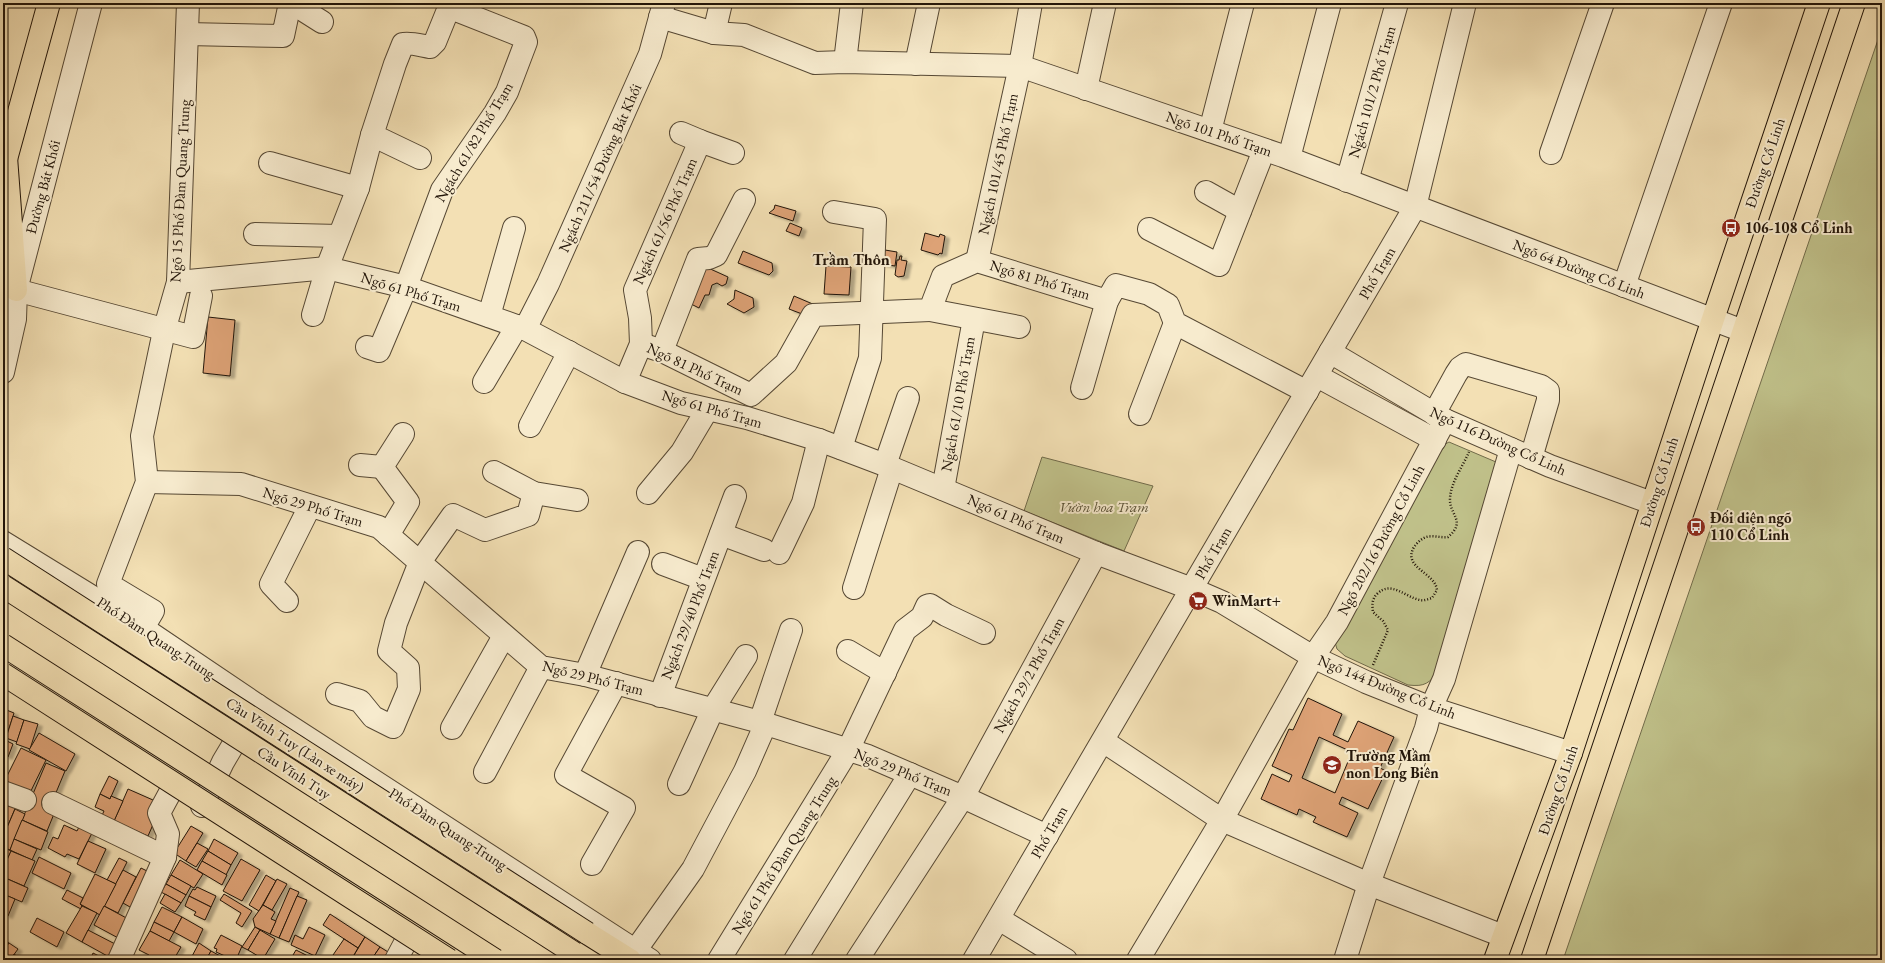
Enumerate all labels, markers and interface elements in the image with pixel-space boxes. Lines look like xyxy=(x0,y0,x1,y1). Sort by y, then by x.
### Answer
street label: Ngách 101/2 Phố Trạm xyxy=(1344,23,1400,160)
street label: Ngách 61/82 Phố Trạm xyxy=(430,78,517,205)
street label: Ngách 211/54 Đường Bát Khối xyxy=(554,80,645,255)
street label: Ngách 101/45 Phố Trạm xyxy=(973,91,1022,236)
street label: Ngõ 15 Phố Đàm Quang Trung xyxy=(165,98,194,283)
street label: Ngõ 101 Phố Trạm xyxy=(1164,106,1275,161)
street label: Đường Cổ Linh xyxy=(1740,115,1789,210)
street label: Đường Bát Khối xyxy=(21,138,64,236)
street label: Ngách 61/56 Phố Trạm xyxy=(628,154,701,287)
bus stop icon: 106-108 Cổ Linh xyxy=(1720,217,1742,239)
place label: 106-108 Cổ Linh xyxy=(1745,218,1853,237)
street label: Ngõ 64 Đường Cổ Linh xyxy=(1510,235,1648,303)
street label: Phố Trạm xyxy=(1354,243,1399,302)
district label: Trầm Thôn xyxy=(812,249,890,270)
street label: Ngõ 81 Phố Trạm xyxy=(988,255,1093,304)
street label: Ngõ 61 Phố Trạm xyxy=(359,267,464,316)
street label: Ngách 61/10 Phố Trạm xyxy=(936,335,979,473)
street label: Ngõ 81 Phố Trạm xyxy=(644,338,747,399)
street label: Ngõ 61 Phố Trạm xyxy=(660,385,765,432)
street label: Ngõ 116 Đường Cổ Linh xyxy=(1427,402,1570,479)
street label: Đường Cổ Linh xyxy=(1635,434,1682,529)
street label: Ngõ 202/16 Đường Cổ Linh xyxy=(1333,461,1428,618)
street label: Ngõ 29 Phố Trạm xyxy=(261,482,366,531)
street label: Ngõ 61 Phố Trạm xyxy=(965,489,1068,548)
park label: Vườn hoa Trạm xyxy=(1059,497,1149,516)
place label: Đối diện ngõ 110 Cổ Linh xyxy=(1710,508,1792,544)
bus stop icon: Đối diện ngõ 110 Cổ Linh xyxy=(1685,516,1707,538)
street label: Phố Trạm xyxy=(1190,523,1235,582)
street label: Ngách 29/40 Phố Trạm xyxy=(656,547,723,682)
supermarket icon: WinMart+ xyxy=(1187,590,1209,612)
place label: WinMart+ xyxy=(1212,591,1281,610)
street label: Phố Đàm Quang Trung xyxy=(94,592,219,683)
street label: Ngách 29/2 Phố Trạm xyxy=(989,613,1068,736)
street label: Ngõ 144 Đường Cổ Linh xyxy=(1315,650,1459,723)
street label: Ngõ 29 Phố Trạm xyxy=(540,656,646,699)
street label: Cầu Vĩnh Tuy (Làn xe máy) xyxy=(222,694,368,796)
street label: Đường Cổ Linh xyxy=(1533,742,1582,837)
street label: Cầu Vĩnh Tuy xyxy=(254,743,334,803)
street label: Ngõ 29 Phố Trạm xyxy=(851,743,955,800)
place label: Trường Mầm non Long Biên xyxy=(1346,746,1439,782)
school or university icon: Trường Mầm non Long Biên xyxy=(1321,754,1343,776)
street label: Ngõ 61 Phố Đàm Quang Trung xyxy=(727,772,840,938)
street label: Phố Đàm Quang Trung xyxy=(386,783,511,874)
street label: Phố Trạm xyxy=(1026,802,1071,861)

